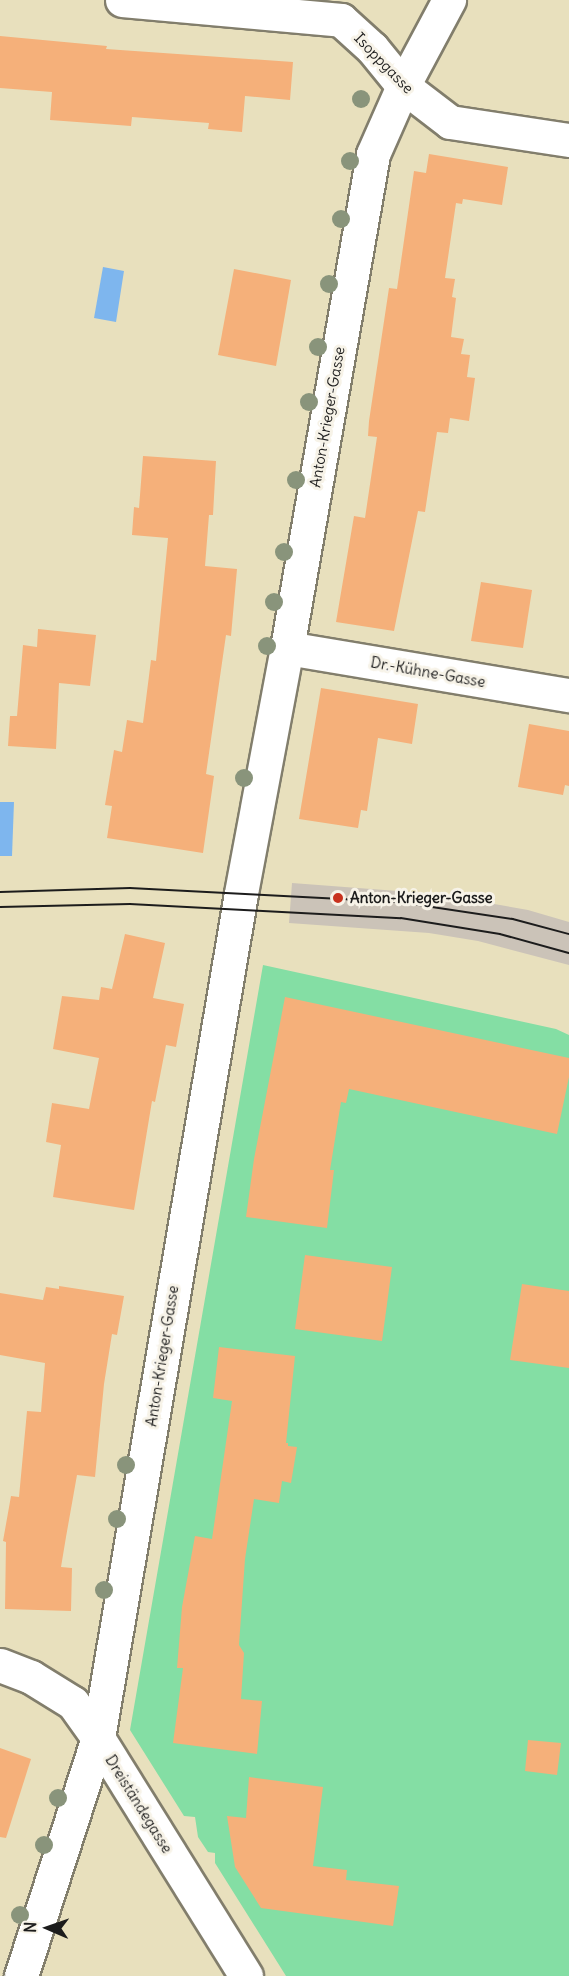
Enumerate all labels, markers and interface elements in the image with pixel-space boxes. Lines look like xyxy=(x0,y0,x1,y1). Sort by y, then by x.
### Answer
street label: Isoppgasse xyxy=(351,29,417,97)
street label: Anton-Krieger-Gasse xyxy=(306,345,348,489)
street label: Dr.-Kühne-Gasse xyxy=(369,653,487,691)
place label: Anton-Krieger-Gasse xyxy=(350,889,493,907)
marker: Anton-Krieger-Gasse xyxy=(331,891,345,905)
street label: Anton-Krieger-Gasse xyxy=(142,1284,182,1428)
street label: Dreiständegasse xyxy=(102,1752,176,1856)
north arrow xyxy=(18,1898,78,1958)
text: N xyxy=(20,1921,40,1933)

